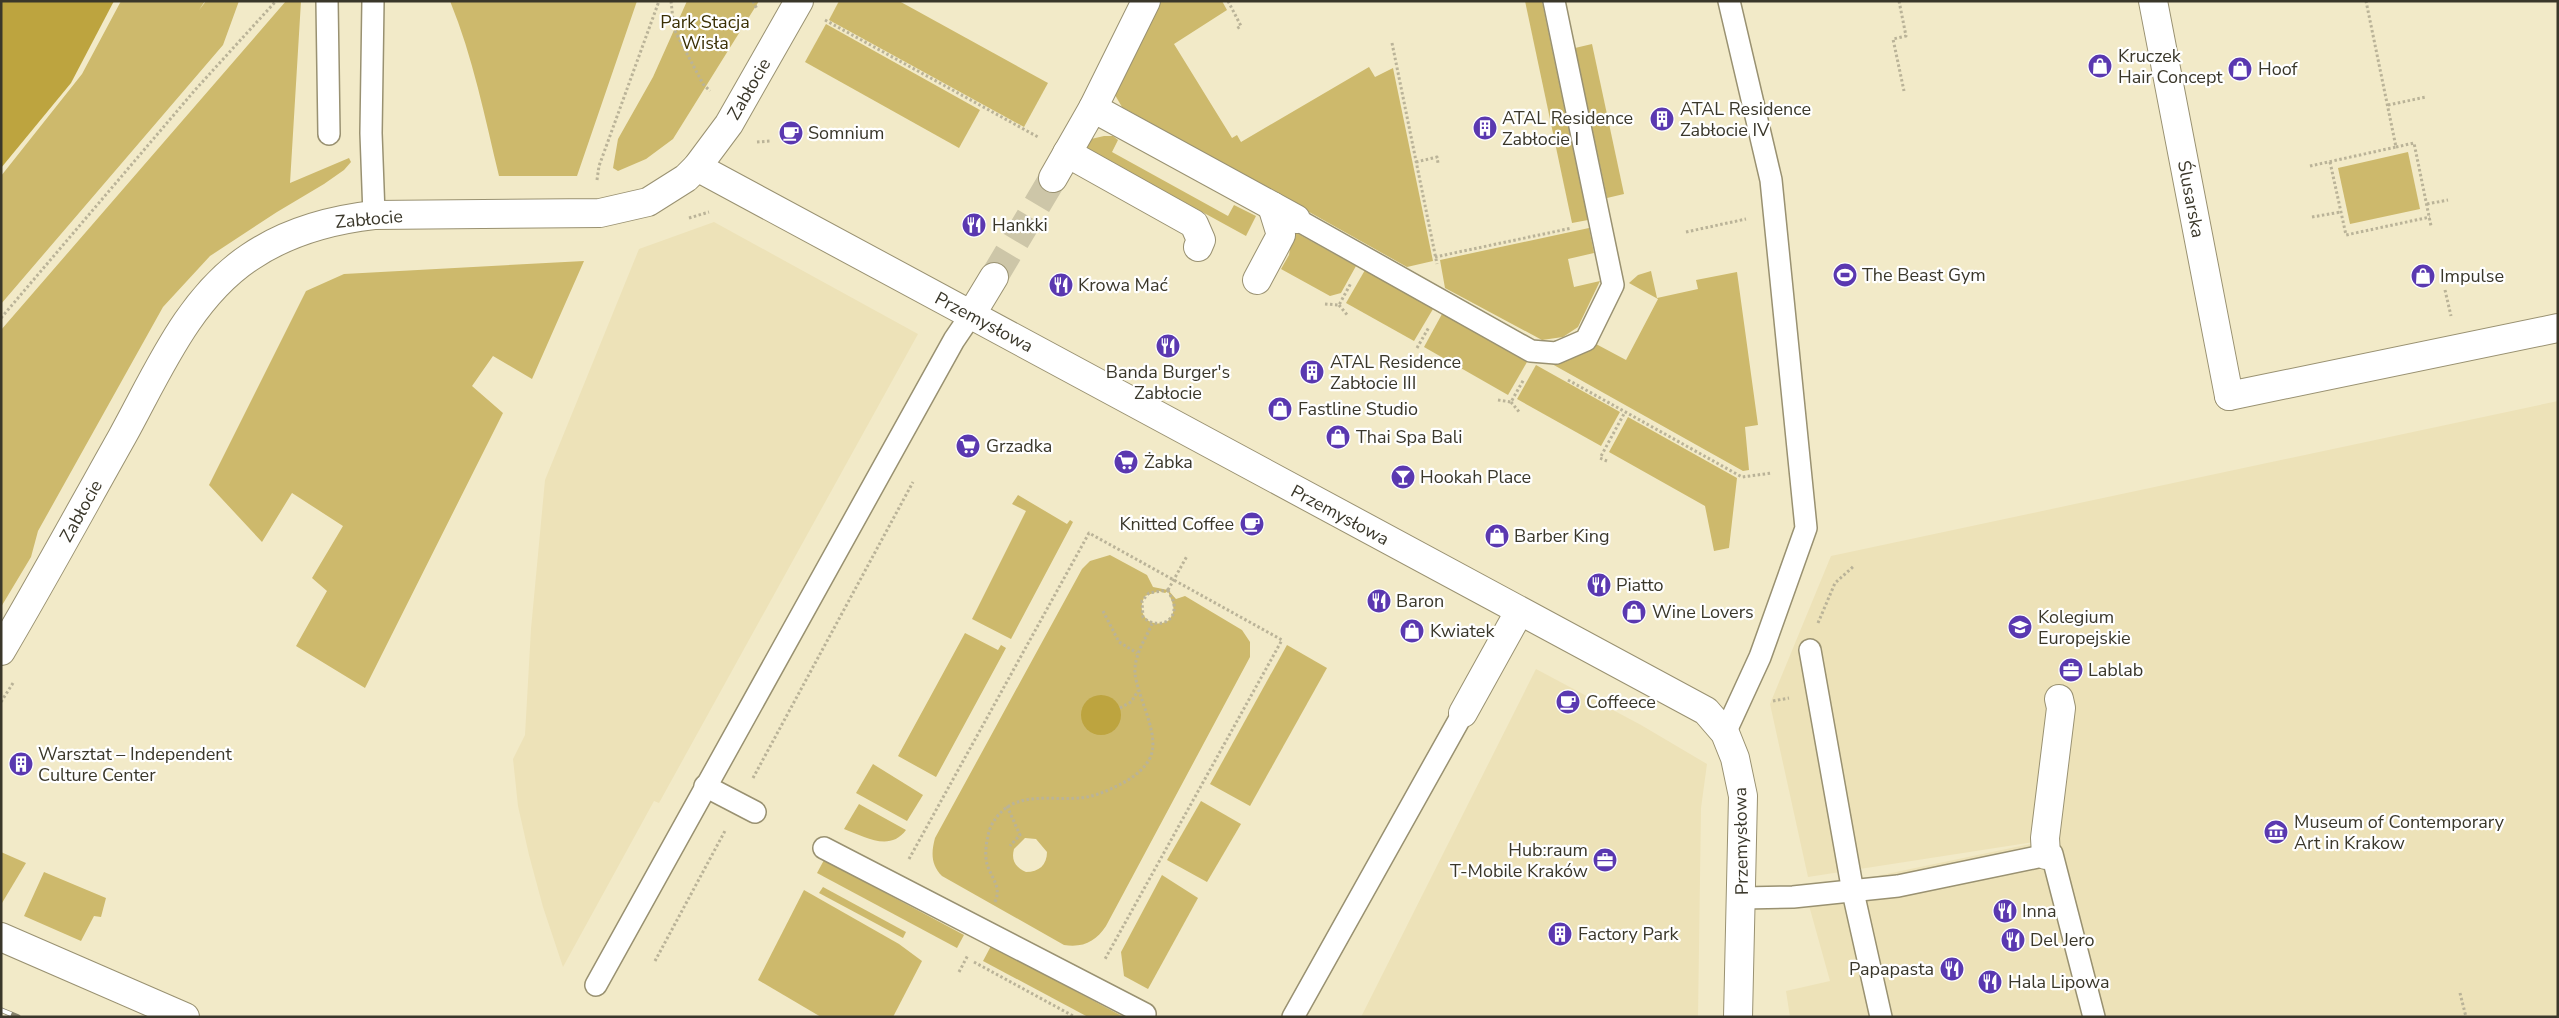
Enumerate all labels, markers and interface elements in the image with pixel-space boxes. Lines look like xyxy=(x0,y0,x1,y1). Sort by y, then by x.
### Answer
park label: Park Stacja Wisła xyxy=(660,10,750,55)
place label: Kruczek Hair Concept xyxy=(2118,44,2223,89)
shop icon: Kruczek Hair Concept xyxy=(2087,53,2113,79)
street label: Zabłocie xyxy=(722,54,776,124)
shop icon: Hoof xyxy=(2227,56,2253,82)
place label: Hoof xyxy=(2258,57,2299,81)
place label: ATAL Residence Zabłocie IV xyxy=(1680,97,1811,142)
place label: ATAL Residence Zabłocie I xyxy=(1502,106,1633,151)
building icon: ATAL Residence Zabłocie IV xyxy=(1649,106,1675,132)
building icon: ATAL Residence Zabłocie I xyxy=(1472,115,1498,141)
cafe icon: Somnium xyxy=(778,120,804,146)
place label: Somnium xyxy=(808,121,884,145)
street label: Ślusarska xyxy=(2172,158,2210,240)
street label: Zabłocie xyxy=(334,204,404,234)
restaurant icon: Hankki xyxy=(961,212,987,238)
place label: Hankki xyxy=(992,213,1048,237)
sports icon: The Beast Gym xyxy=(1832,262,1858,288)
place label: The Beast Gym xyxy=(1862,263,1986,287)
shop icon: Impulse xyxy=(2410,263,2436,289)
place label: Impulse xyxy=(2440,264,2504,288)
restaurant icon: Krowa Mać xyxy=(1048,272,1074,298)
place label: Krowa Mać xyxy=(1078,273,1168,297)
street label: Przemysłowa xyxy=(931,286,1037,358)
restaurant icon: Banda Burger's Zabłocie xyxy=(1155,333,1181,359)
place label: ATAL Residence Zabłocie III xyxy=(1330,350,1461,395)
building icon: ATAL Residence Zabłocie III xyxy=(1299,359,1325,385)
place label: Banda Burger's Zabłocie xyxy=(1106,360,1230,405)
shop icon: Fastline Studio xyxy=(1267,396,1293,422)
place label: Fastline Studio xyxy=(1298,397,1418,421)
shop icon: Thai Spa Bali xyxy=(1325,424,1351,450)
place label: Thai Spa Bali xyxy=(1356,425,1462,449)
supermarket icon: Grzadka xyxy=(955,433,981,459)
place label: Grzadka xyxy=(986,434,1052,458)
supermarket icon: Żabka xyxy=(1113,449,1139,475)
place label: Żabka xyxy=(1144,450,1193,474)
bar icon: Hookah Place xyxy=(1390,464,1416,490)
place label: Hookah Place xyxy=(1420,465,1531,489)
street label: Zabłocie xyxy=(54,476,108,546)
street label: Przemysłowa xyxy=(1287,479,1393,551)
cafe icon: Knitted Coffee xyxy=(1239,511,1265,537)
place label: Knitted Coffee xyxy=(1119,512,1234,536)
shop icon: Barber King xyxy=(1484,523,1510,549)
place label: Barber King xyxy=(1514,524,1610,548)
restaurant icon: Piatto xyxy=(1586,572,1612,598)
place label: Piatto xyxy=(1616,573,1663,597)
restaurant icon: Baron xyxy=(1366,588,1392,614)
place label: Baron xyxy=(1396,589,1444,613)
shop icon: Wine Lovers xyxy=(1621,599,1647,625)
place label: Wine Lovers xyxy=(1652,600,1754,624)
place label: Kolegium Europejskie xyxy=(2038,605,2131,650)
school or university icon: Kolegium Europejskie xyxy=(2007,614,2033,640)
shop icon: Kwiatek xyxy=(1399,618,1425,644)
place label: Kwiatek xyxy=(1430,619,1495,643)
office icon: Lablab xyxy=(2058,657,2084,683)
place label: Lablab xyxy=(2088,658,2143,682)
cafe icon: Coffeece xyxy=(1555,689,1581,715)
place label: Coffeece xyxy=(1586,690,1656,714)
place label: Warsztat – Independent Culture Center xyxy=(38,742,232,787)
building icon: Warsztat – Independent Culture Center xyxy=(8,751,34,777)
street label: Przemysłowa xyxy=(1728,787,1754,895)
place label: Museum of Contemporary Art in Krakow xyxy=(2294,810,2505,855)
museum icon: Museum of Contemporary Art in Krakow xyxy=(2263,819,2289,845)
place label: Hub:raum T-Mobile Kraków xyxy=(1450,838,1588,883)
office icon: Hub:raum T-Mobile Kraków xyxy=(1592,847,1618,873)
restaurant icon: Inna xyxy=(1992,898,2018,924)
place label: Inna xyxy=(2022,899,2057,923)
building icon: Factory Park xyxy=(1547,921,1573,947)
place label: Factory Park xyxy=(1578,922,1679,946)
restaurant icon: Del Jero xyxy=(2000,927,2026,953)
place label: Del Jero xyxy=(2030,928,2095,952)
restaurant icon: Papapasta xyxy=(1939,956,1965,982)
place label: Papapasta xyxy=(1849,957,1934,981)
restaurant icon: Hala Lipowa xyxy=(1977,969,2003,995)
place label: Hala Lipowa xyxy=(2008,970,2110,994)

